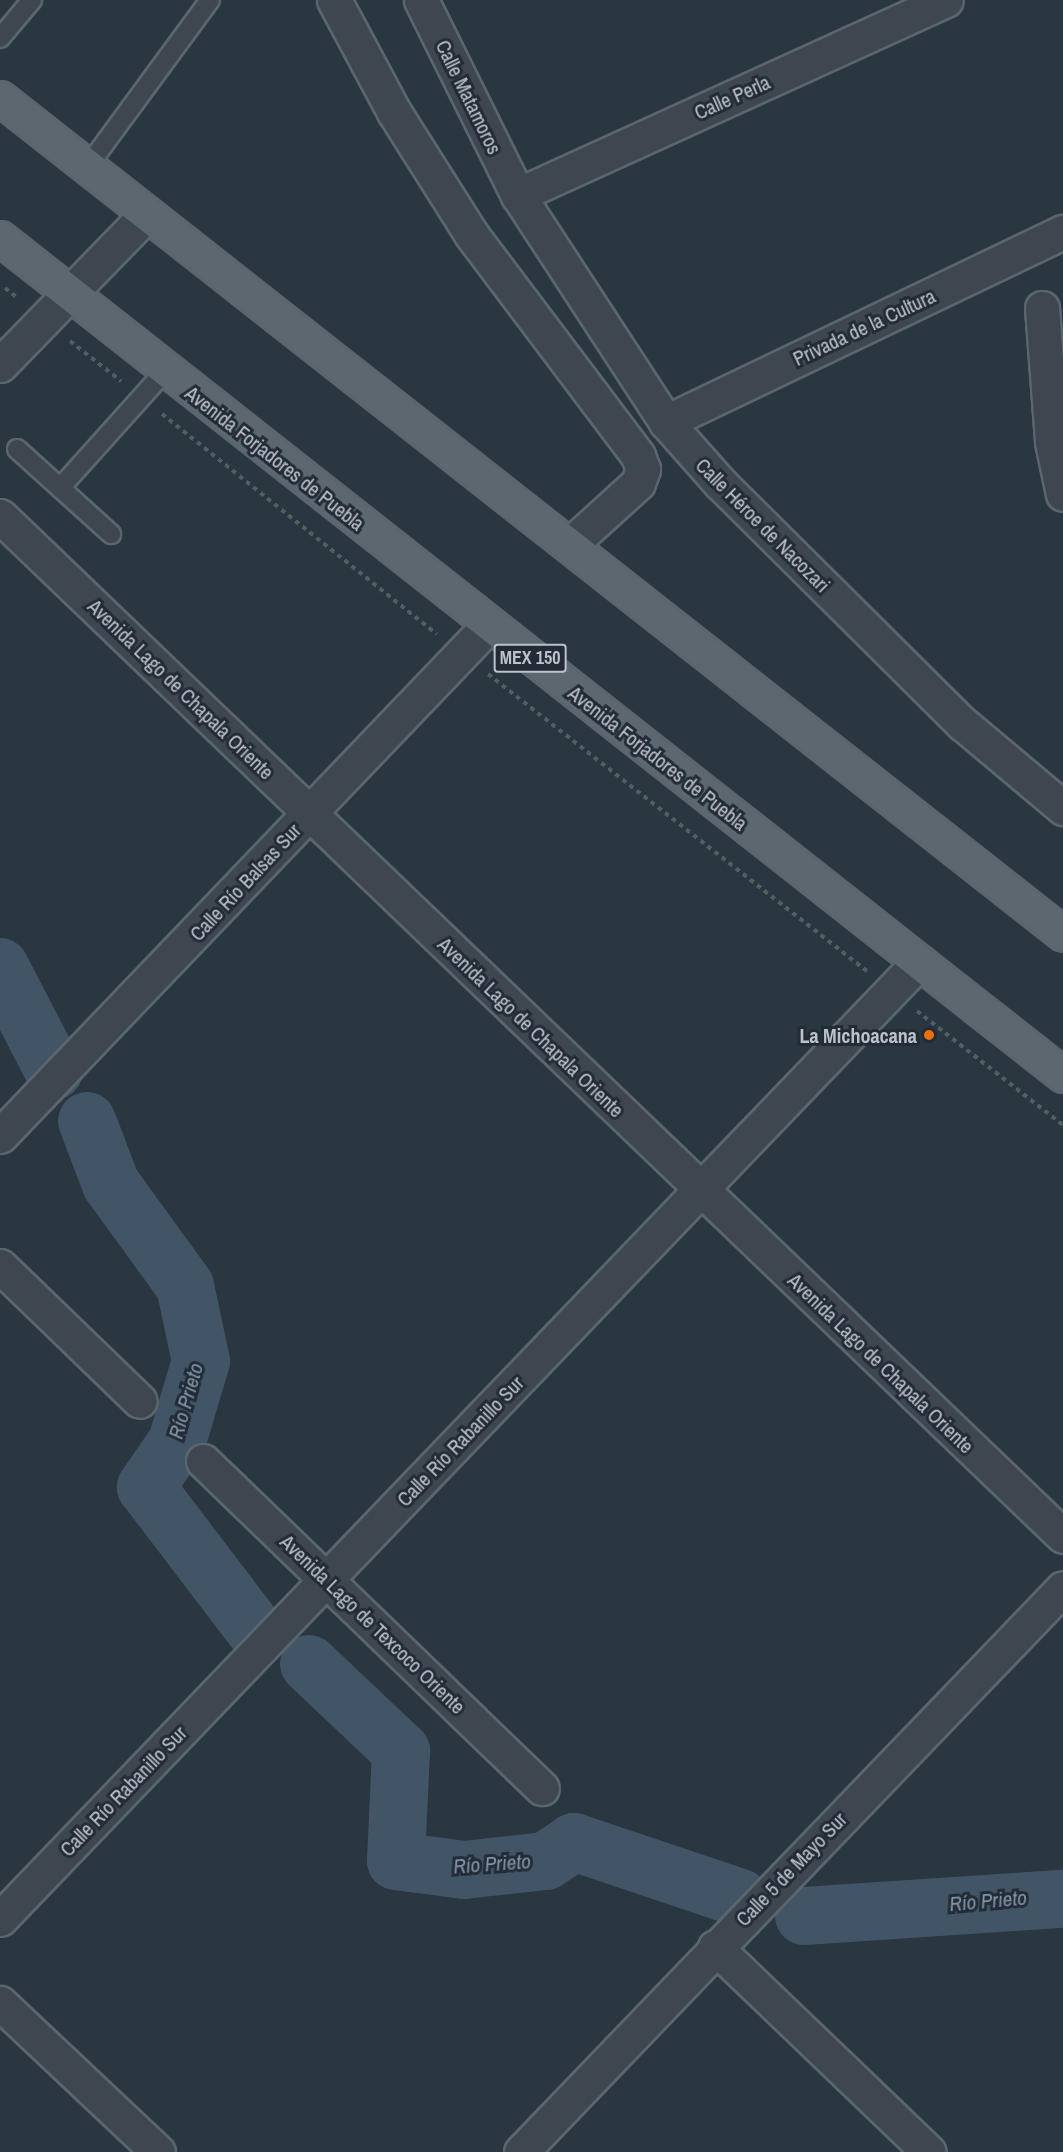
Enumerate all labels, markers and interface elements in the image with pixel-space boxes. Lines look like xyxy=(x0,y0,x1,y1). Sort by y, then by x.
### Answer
street label: Calle Matamoros xyxy=(431,36,507,158)
street label: Calle Perla xyxy=(690,70,774,124)
street label: Privada de la Cultura xyxy=(789,284,939,370)
street label: Avenida Forjadores de Puebla xyxy=(181,381,369,535)
street label: Calle Héroe de Nacozari xyxy=(691,453,835,597)
street label: Avenida Lago de Chapala Oriente xyxy=(83,594,279,784)
road number: MEX 150 xyxy=(492,643,568,673)
street label: Avenida Forjadores de Puebla xyxy=(564,681,752,835)
street label: Calle Río Balsas Sur xyxy=(185,818,305,946)
street label: Avenida Lago de Chapala Oriente xyxy=(433,932,629,1122)
place label: La Michoacana xyxy=(799,1023,917,1047)
marker: La Michoacana xyxy=(922,1028,936,1042)
street label: Avenida Lago de Chapala Oriente xyxy=(783,1268,979,1458)
water label: Río Prieto xyxy=(163,1360,209,1442)
street label: Calle Río Rabanillo Sur xyxy=(392,1371,528,1511)
street label: Avenida Lago de Texcoco Oriente xyxy=(276,1529,470,1719)
street label: Calle Río Rabanillo Sur xyxy=(55,1721,191,1861)
street label: Calle 5 de Mayo Sur xyxy=(731,1807,851,1931)
water label: Río Prieto xyxy=(452,1849,532,1879)
water label: Río Prieto xyxy=(948,1885,1028,1917)

